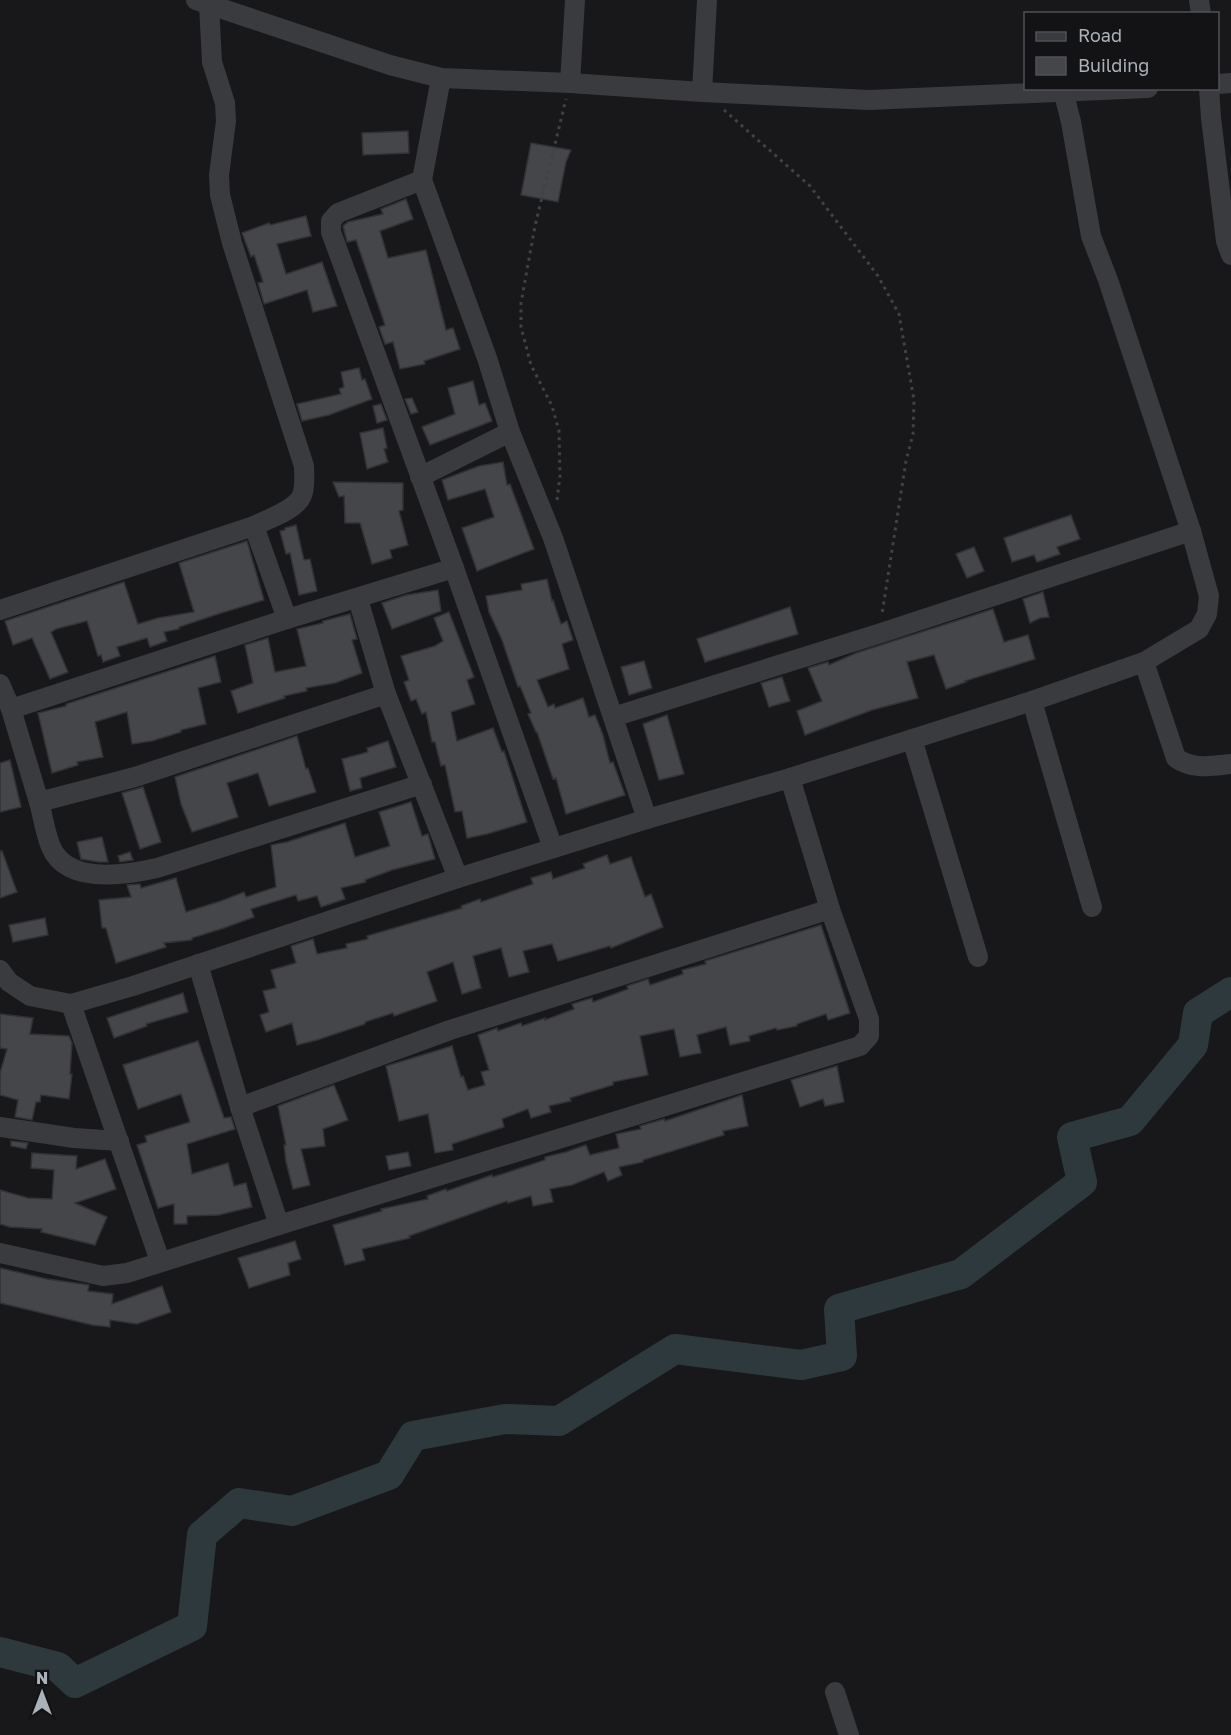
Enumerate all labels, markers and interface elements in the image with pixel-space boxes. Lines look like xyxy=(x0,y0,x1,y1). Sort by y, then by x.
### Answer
legend xyxy=(1024,12,1219,90)
text: Road xyxy=(1078,24,1122,46)
text: Building xyxy=(1078,54,1149,76)
north arrow xyxy=(12,1663,72,1723)
text: N xyxy=(36,1668,48,1688)

